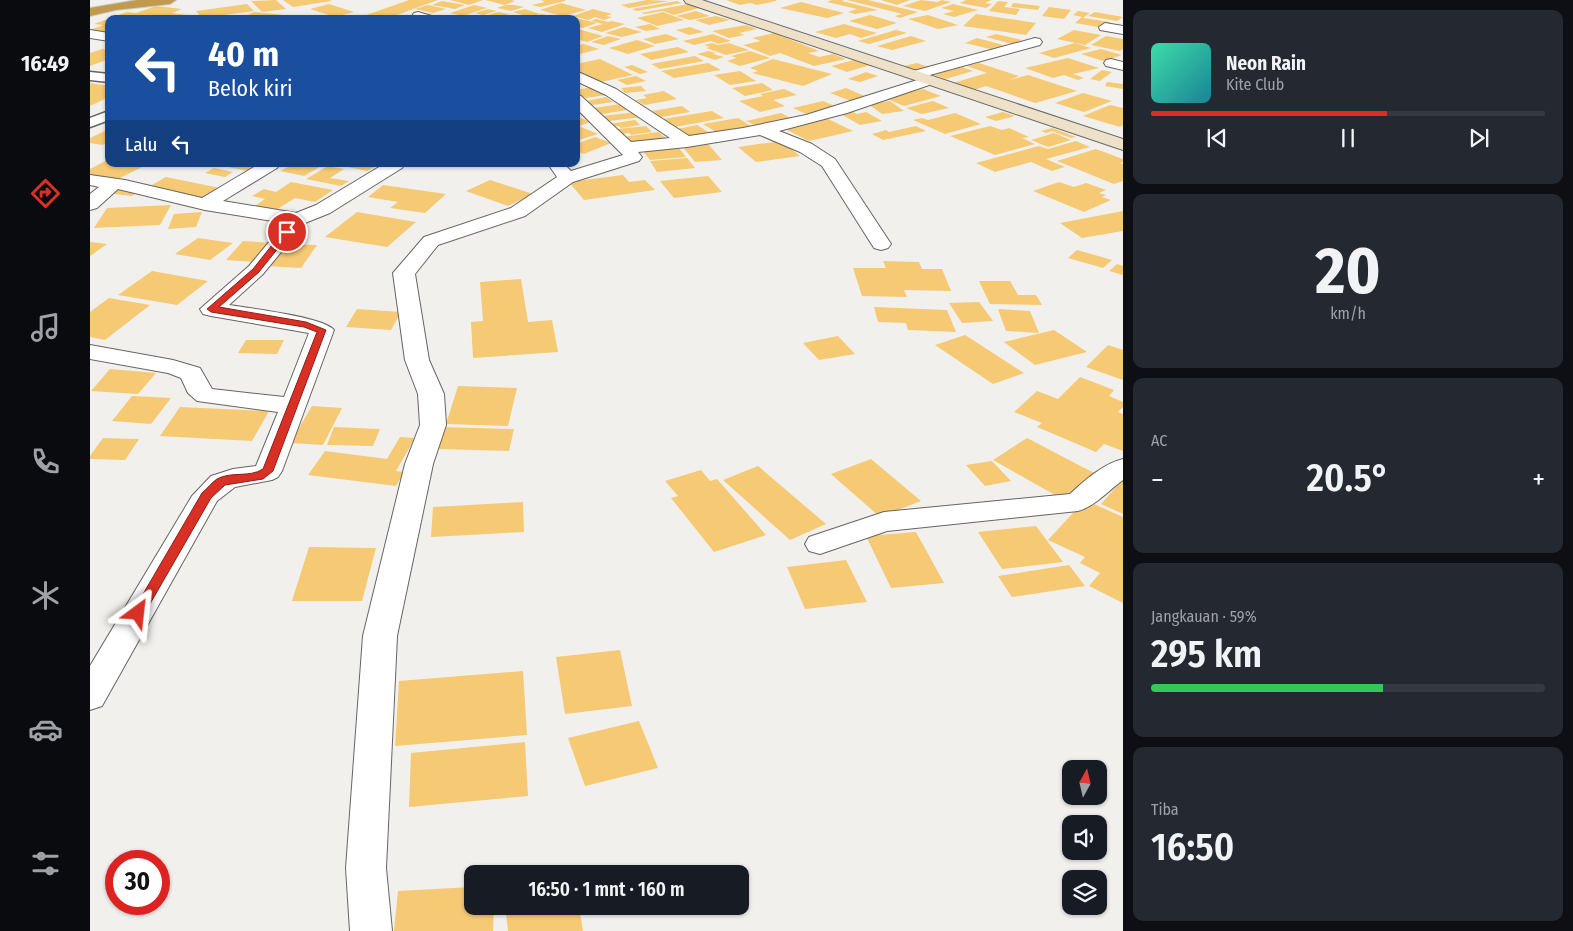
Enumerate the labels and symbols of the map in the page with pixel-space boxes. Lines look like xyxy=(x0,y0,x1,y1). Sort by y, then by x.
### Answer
pin xyxy=(266,211,308,253)
position arrow xyxy=(111,586,163,638)
north arrow xyxy=(1062,760,1108,805)
speed limit sign: 30 xyxy=(105,850,170,915)

